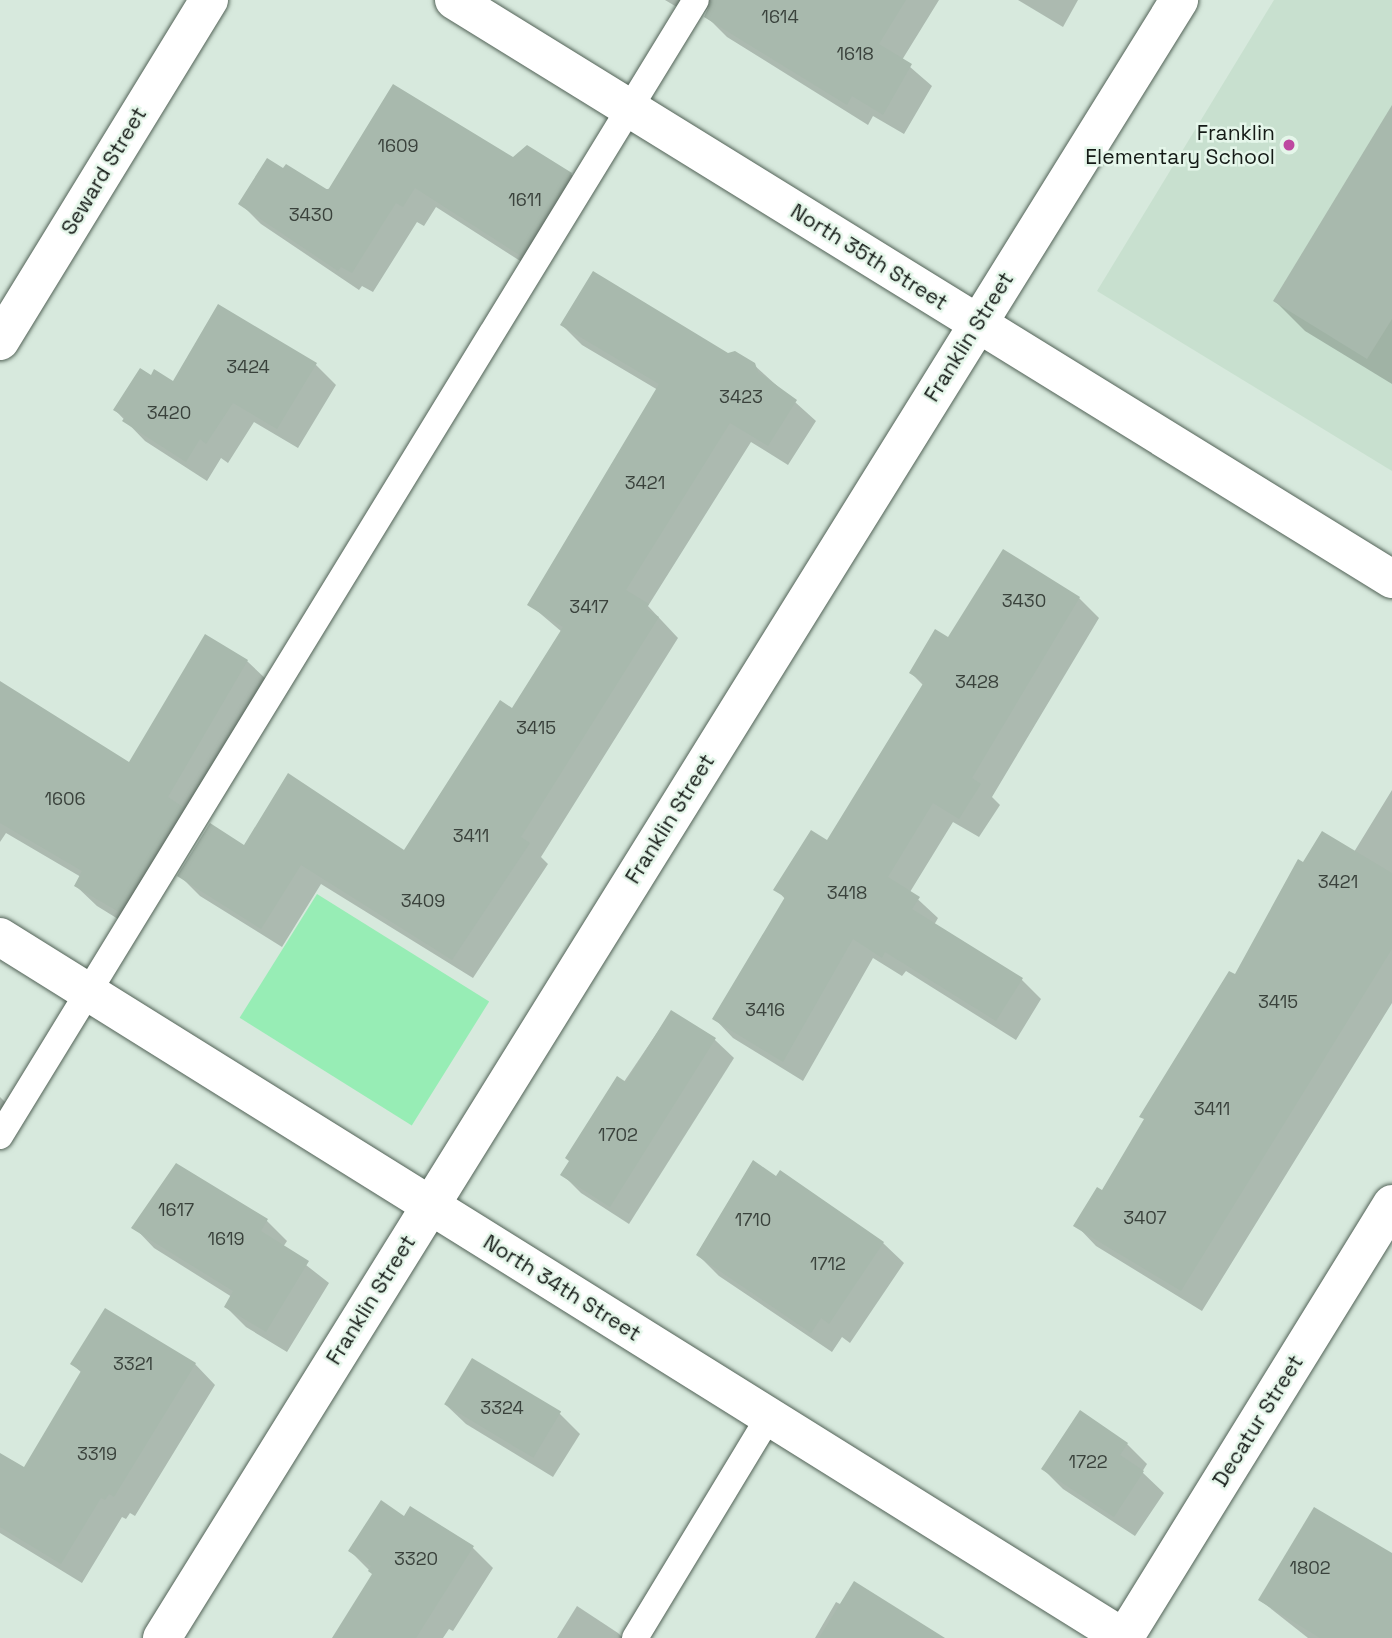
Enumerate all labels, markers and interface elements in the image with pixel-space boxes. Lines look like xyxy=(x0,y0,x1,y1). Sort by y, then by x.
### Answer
house number: 1614 xyxy=(761,6,799,28)
house number: 1618 xyxy=(836,43,874,65)
street label: Seward Street xyxy=(56,103,152,239)
place label: Franklin Elementary School xyxy=(1085,120,1275,170)
house number: 1609 xyxy=(377,135,419,157)
marker: Franklin Elementary School xyxy=(1281,137,1297,153)
house number: 1611 xyxy=(508,189,542,211)
street label: North 35th Street xyxy=(786,199,952,315)
house number: 3430 xyxy=(289,204,333,226)
street label: Franklin Street xyxy=(919,268,1019,406)
house number: 3424 xyxy=(226,356,270,378)
house number: 3423 xyxy=(719,386,763,408)
house number: 3420 xyxy=(147,402,191,424)
house number: 3421 xyxy=(625,472,665,494)
house number: 3430 xyxy=(1002,590,1046,612)
house number: 3417 xyxy=(569,596,609,618)
house number: 3428 xyxy=(955,671,999,693)
house number: 3415 xyxy=(516,717,556,739)
street label: Franklin Street xyxy=(620,750,720,888)
house number: 1606 xyxy=(44,788,86,810)
house number: 3411 xyxy=(453,825,489,847)
house number: 3421 xyxy=(1318,871,1358,893)
house number: 3418 xyxy=(827,882,867,904)
house number: 3409 xyxy=(401,890,445,912)
house number: 3415 xyxy=(1258,991,1298,1013)
house number: 3416 xyxy=(745,999,785,1021)
house number: 3411 xyxy=(1194,1098,1230,1120)
house number: 1702 xyxy=(598,1124,638,1146)
house number: 1617 xyxy=(158,1199,194,1221)
house number: 3407 xyxy=(1123,1207,1167,1229)
house number: 1710 xyxy=(735,1209,771,1231)
house number: 1619 xyxy=(207,1228,245,1250)
street label: North 34th Street xyxy=(479,1229,645,1347)
street label: Franklin Street xyxy=(321,1231,421,1369)
house number: 1712 xyxy=(810,1253,846,1275)
street label: Decatur Street xyxy=(1207,1351,1309,1491)
house number: 3321 xyxy=(113,1353,153,1375)
house number: 3324 xyxy=(480,1397,524,1419)
house number: 3319 xyxy=(77,1443,117,1465)
house number: 1722 xyxy=(1068,1451,1108,1473)
house number: 3320 xyxy=(394,1548,438,1570)
house number: 1802 xyxy=(1289,1557,1331,1579)

